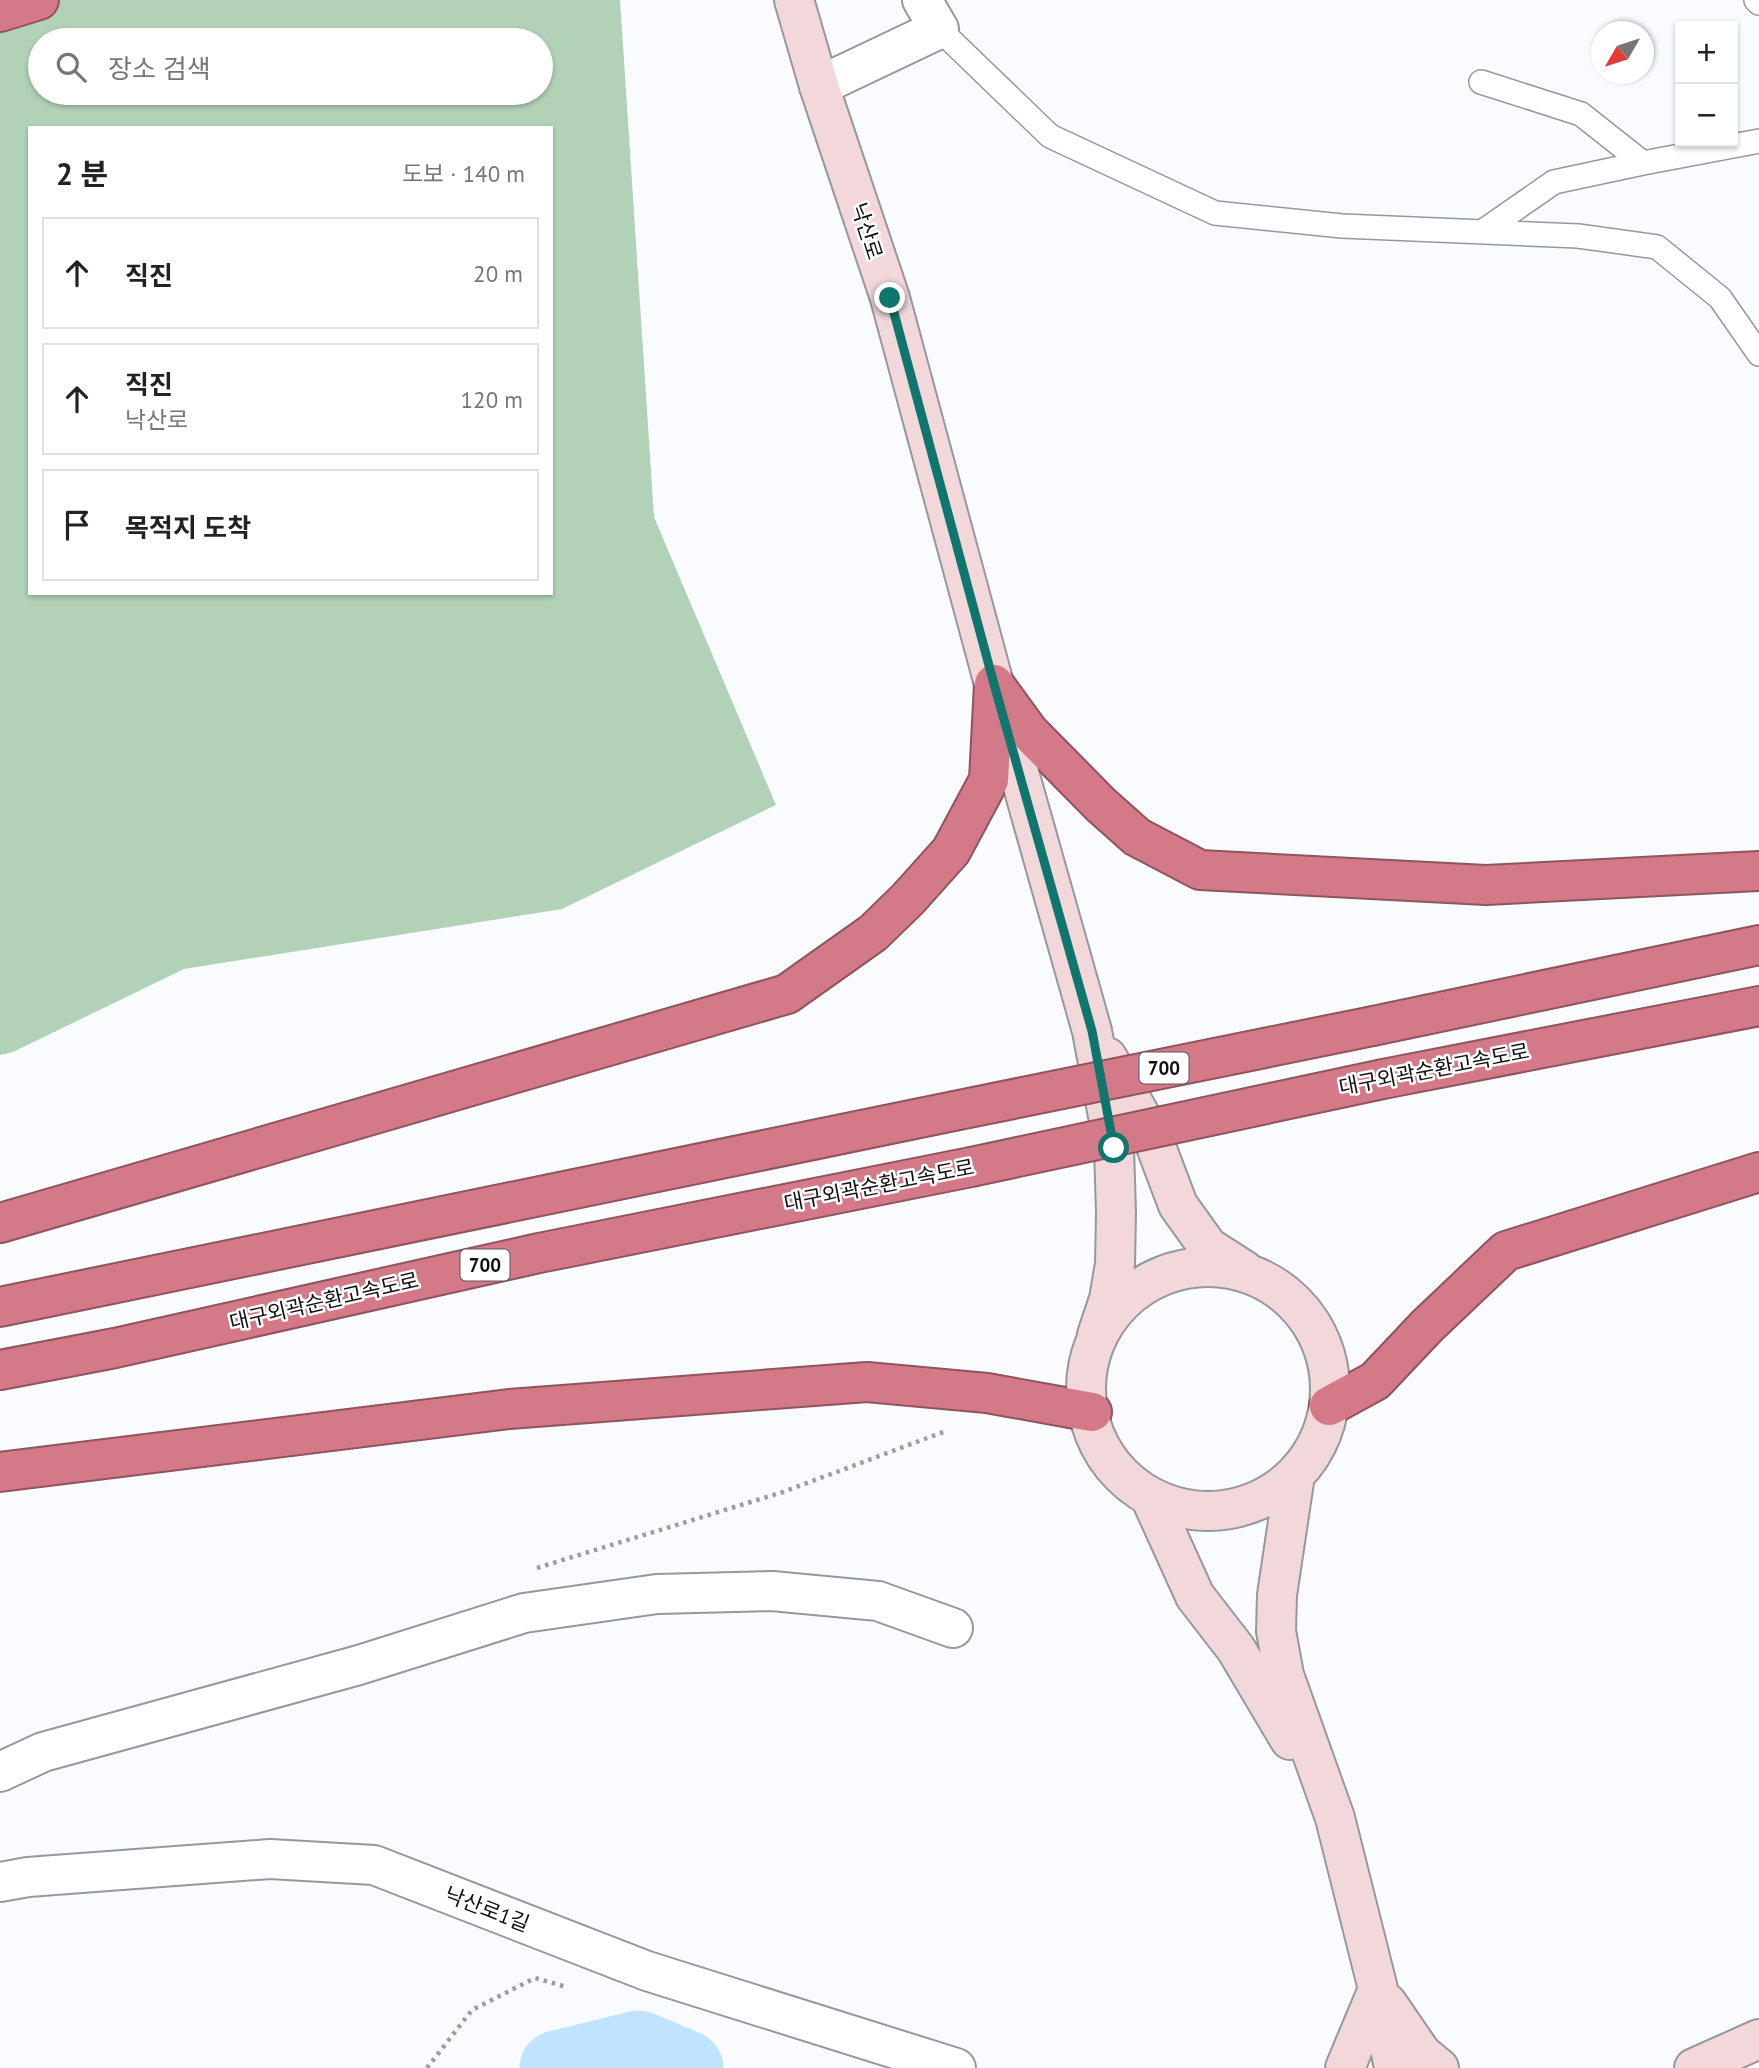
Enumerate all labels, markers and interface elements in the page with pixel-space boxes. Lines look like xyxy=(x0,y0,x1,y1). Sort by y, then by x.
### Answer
north arrow xyxy=(1591,21,1654,84)
map controls xyxy=(1675,21,1738,147)
button: + xyxy=(1675,21,1738,84)
search box xyxy=(28,28,553,105)
icon: search xyxy=(52,48,90,86)
text: 장소 검색 xyxy=(108,52,211,85)
button: − xyxy=(1675,84,1738,147)
text: 2 분 xyxy=(56,154,108,193)
text: 도보 · 140 m xyxy=(402,159,525,188)
street label: 낙산로 xyxy=(845,199,889,263)
icon: ahead xyxy=(58,254,96,292)
text: 직진 xyxy=(125,259,173,292)
text: 20 m xyxy=(473,259,523,288)
route end xyxy=(874,282,905,313)
text: 직진 xyxy=(125,368,173,401)
icon: ahead xyxy=(58,380,96,418)
text: 120 m xyxy=(461,385,523,414)
text: 낙산로 xyxy=(125,405,188,434)
icon: arrive xyxy=(58,506,96,544)
text: 목적지 도착 xyxy=(125,511,251,544)
street label: 대구외곽순환고속도로 xyxy=(1337,1037,1531,1101)
road number: 700 xyxy=(1140,1052,1188,1084)
route start xyxy=(1098,1132,1129,1163)
street label: 대구외곽순환고속도로 xyxy=(782,1153,976,1217)
road number: 700 xyxy=(461,1250,510,1280)
street label: 대구외곽순환고속도로 xyxy=(227,1266,421,1336)
street label: 낙산로1길 xyxy=(441,1880,533,1938)

